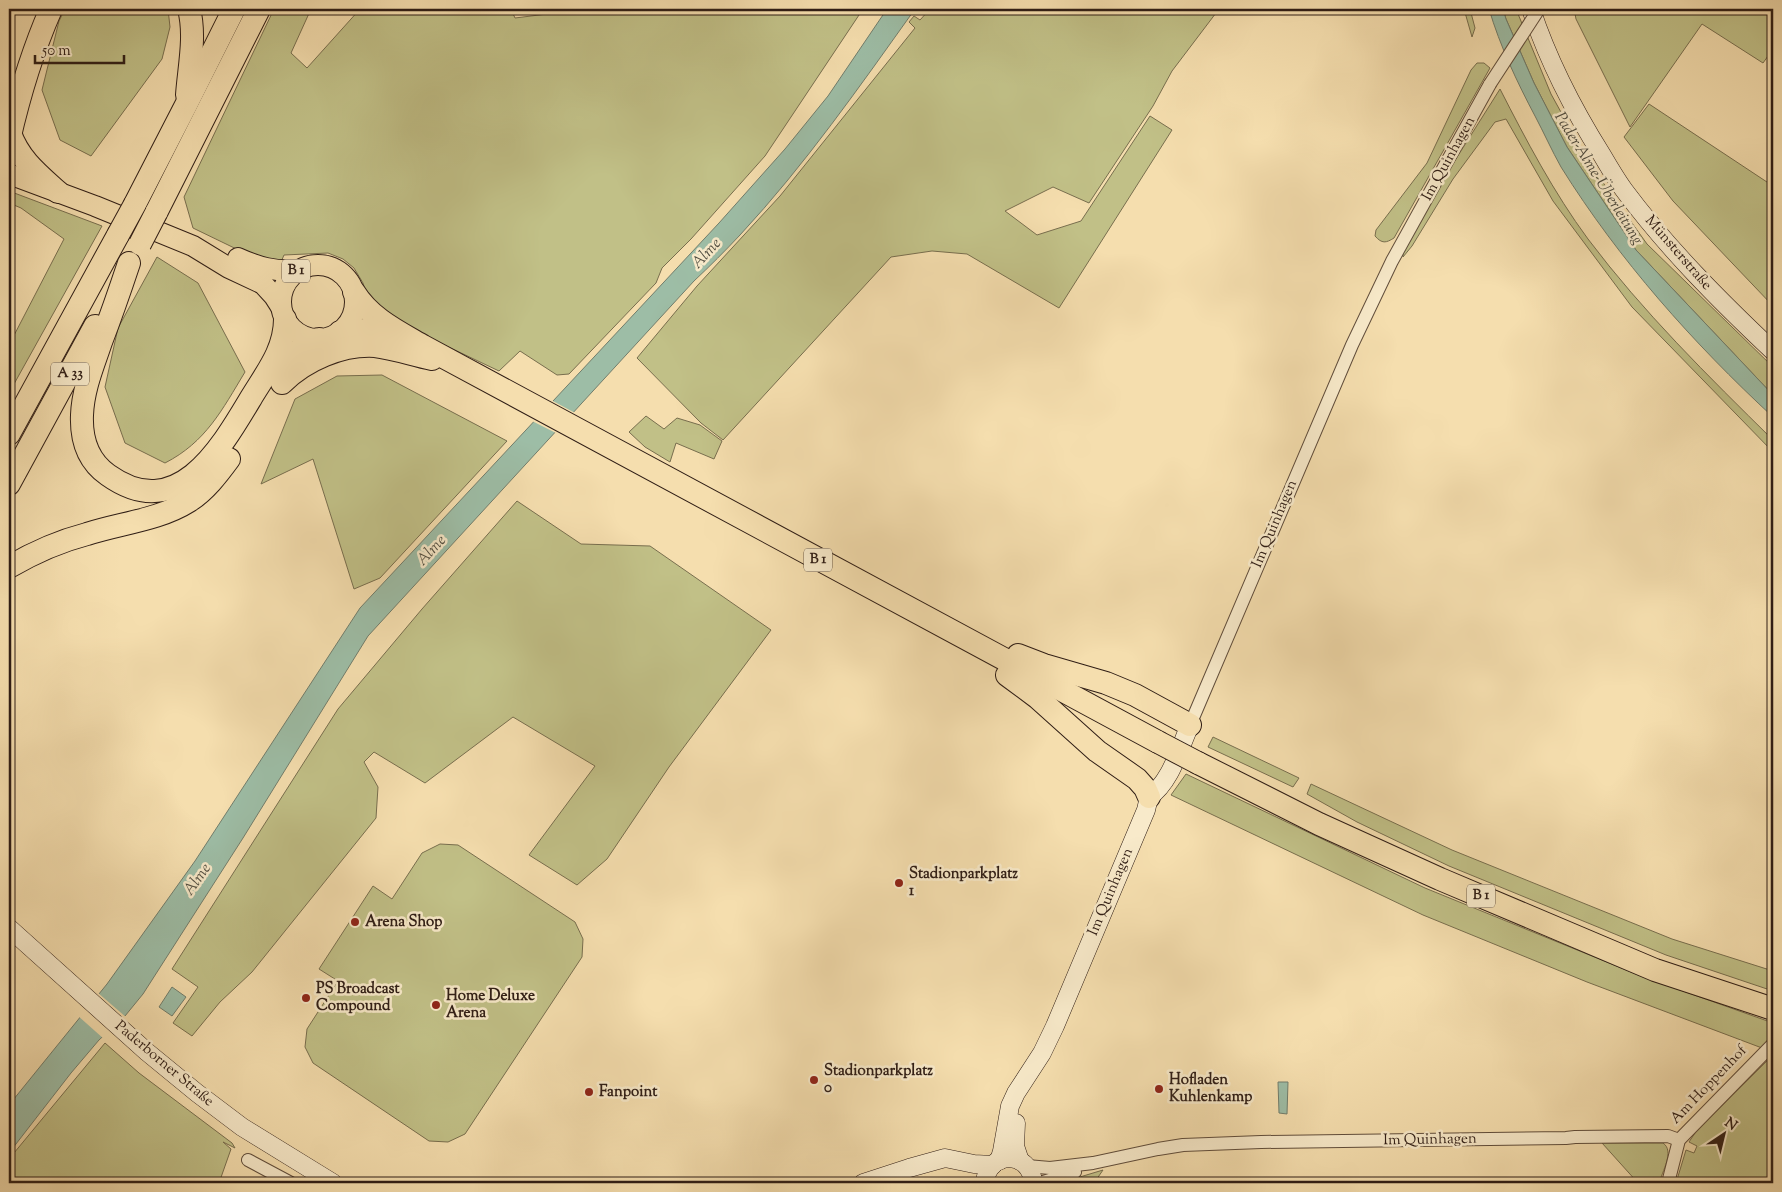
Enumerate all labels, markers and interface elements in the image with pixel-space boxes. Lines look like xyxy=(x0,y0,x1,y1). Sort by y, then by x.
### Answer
scale bar xyxy=(35,32,124,64)
text: 50 m xyxy=(41,41,71,62)
water label: Pader-Alme-Überleitung xyxy=(1548,108,1648,250)
street label: Im Quinhagen xyxy=(1417,113,1481,205)
street label: Münsterstraße xyxy=(1640,211,1716,295)
water label: Alme xyxy=(687,233,727,275)
road number: B 1 xyxy=(282,260,310,282)
road number: A 33 xyxy=(51,362,89,386)
street label: Im Quinhagen xyxy=(1247,477,1303,571)
water label: Alme xyxy=(412,530,452,572)
road number: B 1 xyxy=(804,548,832,572)
street label: Im Quinhagen xyxy=(1083,845,1139,939)
water label: Alme xyxy=(179,859,217,901)
place label: Stadionparkplatz 1 xyxy=(909,864,1018,902)
marker: Stadionparkplatz 1 xyxy=(893,877,905,889)
road number: B 1 xyxy=(1467,884,1495,908)
place label: Arena Shop xyxy=(365,912,443,933)
marker: Arena Shop xyxy=(349,916,361,928)
place label: PS Broadcast Compound xyxy=(316,979,400,1017)
place label: Home Deluxe Arena xyxy=(446,986,535,1024)
marker: PS Broadcast Compound xyxy=(300,992,312,1004)
marker: Home Deluxe Arena xyxy=(430,999,442,1011)
street label: Paderborner Straße xyxy=(110,1016,218,1112)
street label: Am Hoppenhof xyxy=(1666,1040,1753,1129)
place label: Stadionparkplatz 0 xyxy=(824,1061,933,1099)
place label: Hofladen Kuhlenkamp xyxy=(1169,1070,1253,1108)
marker: Stadionparkplatz 0 xyxy=(808,1074,820,1086)
place label: Fanpoint xyxy=(599,1082,658,1103)
marker: Hofladen Kuhlenkamp xyxy=(1153,1083,1165,1095)
marker: Fanpoint xyxy=(583,1086,595,1098)
north arrow xyxy=(1700,1110,1750,1160)
text: N xyxy=(1720,1114,1741,1136)
street label: Im Quinhagen xyxy=(1383,1129,1477,1151)

